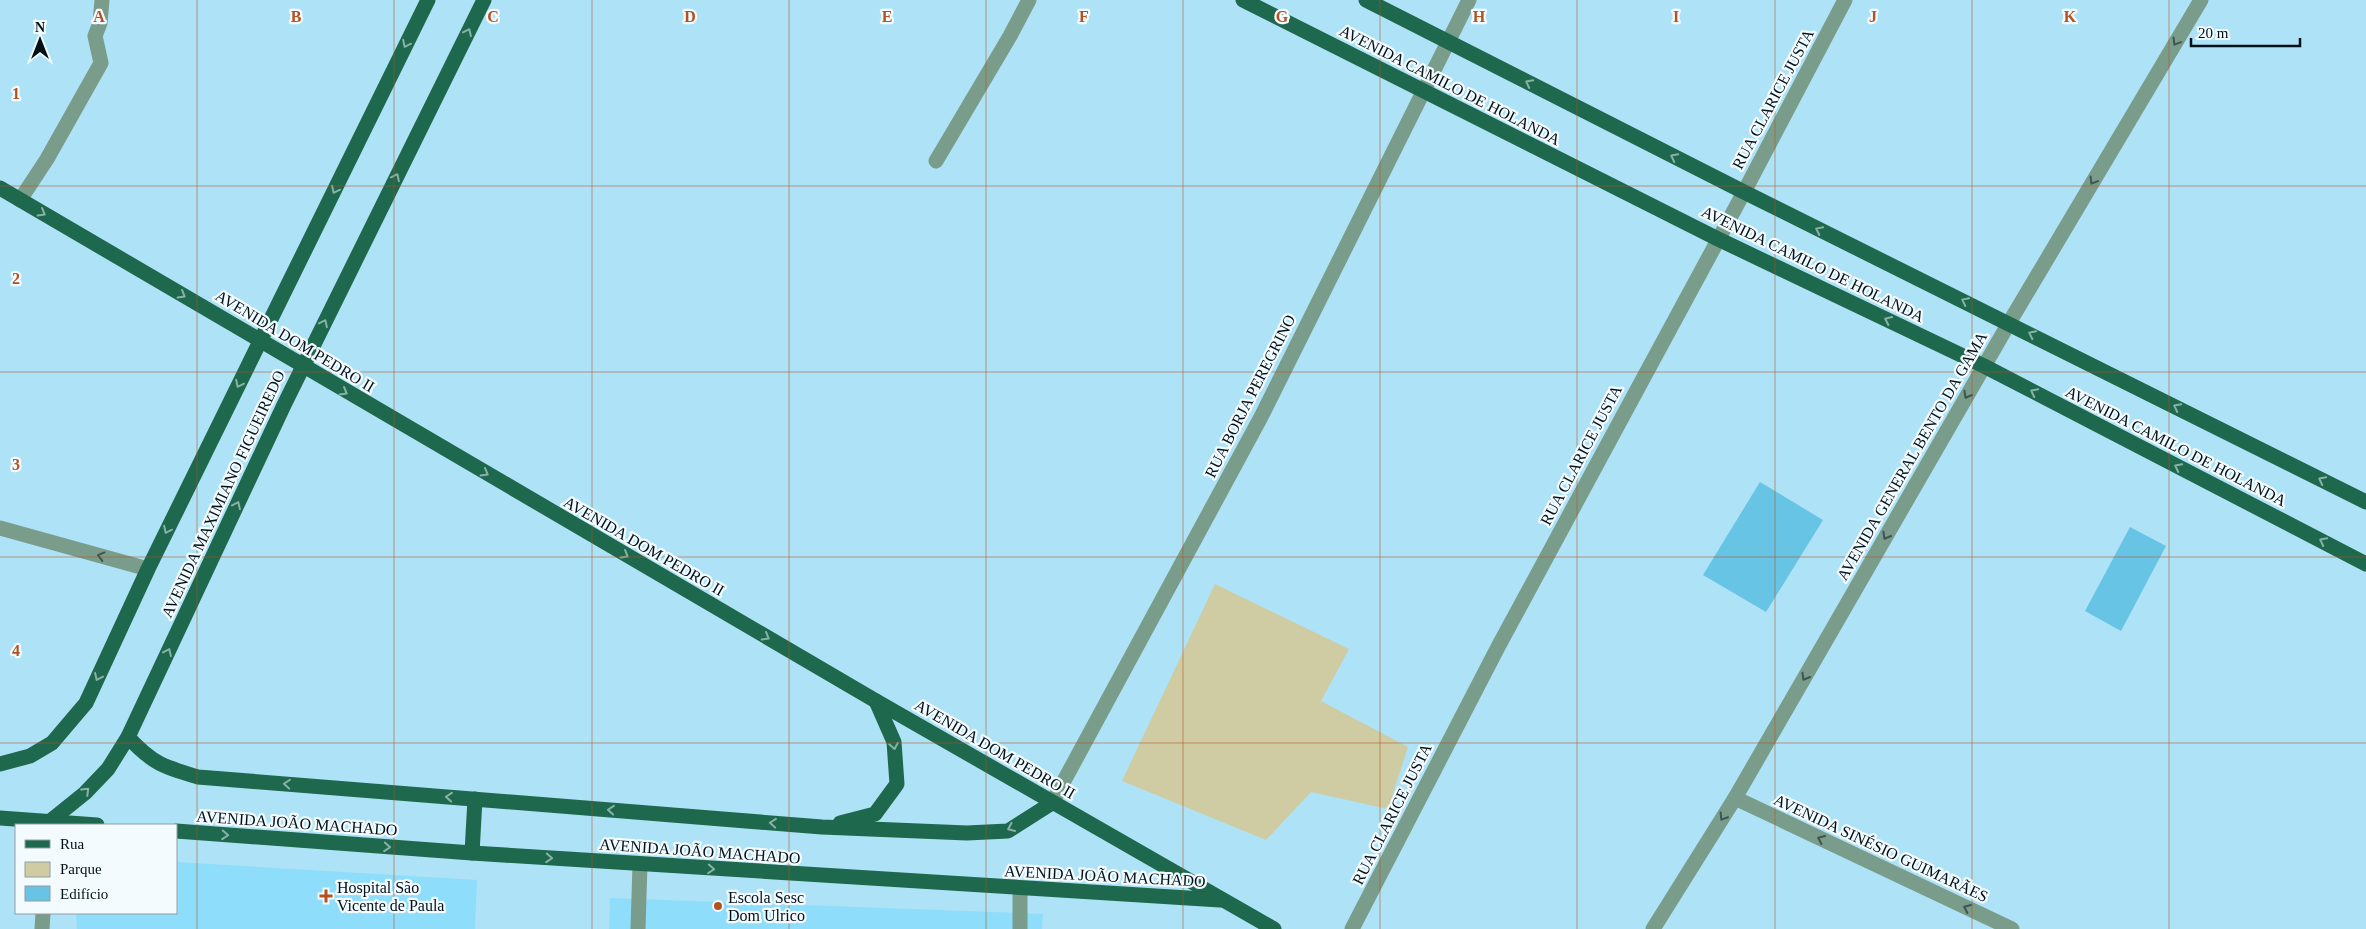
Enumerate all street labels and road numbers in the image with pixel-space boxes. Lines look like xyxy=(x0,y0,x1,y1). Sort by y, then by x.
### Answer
street label: AVENIDA CAMILO DE HOLANDA xyxy=(1337,22,1564,148)
street label: RUA CLARICE JUSTA xyxy=(1729,26,1817,172)
street label: AVENIDA CAMILO DE HOLANDA xyxy=(1699,203,1927,326)
street label: AVENIDA DOM PEDRO II xyxy=(212,287,378,395)
street label: RUA BORJA PEREGRINO xyxy=(1201,312,1299,480)
street label: AVENIDA GENERAL BENTO DA GAMA xyxy=(1834,328,1991,583)
street label: AVENIDA MAXIMIANO FIGUEIREDO xyxy=(158,368,288,620)
street label: RUA CLARICE JUSTA xyxy=(1537,382,1625,528)
street label: AVENIDA CAMILO DE HOLANDA xyxy=(2063,383,2290,509)
street label: AVENIDA DOM PEDRO II xyxy=(561,493,727,599)
street label: AVENIDA DOM PEDRO II xyxy=(912,696,1078,802)
street label: RUA CLARICE JUSTA xyxy=(1349,740,1435,887)
street label: AVENIDA SINÉSIO GUIMARÃES xyxy=(1771,790,1991,905)
street label: AVENIDA JOÃO MACHADO xyxy=(196,807,398,839)
street label: AVENIDA JOÃO MACHADO xyxy=(599,835,801,867)
street label: AVENIDA JOÃO MACHADO xyxy=(1004,862,1206,890)

